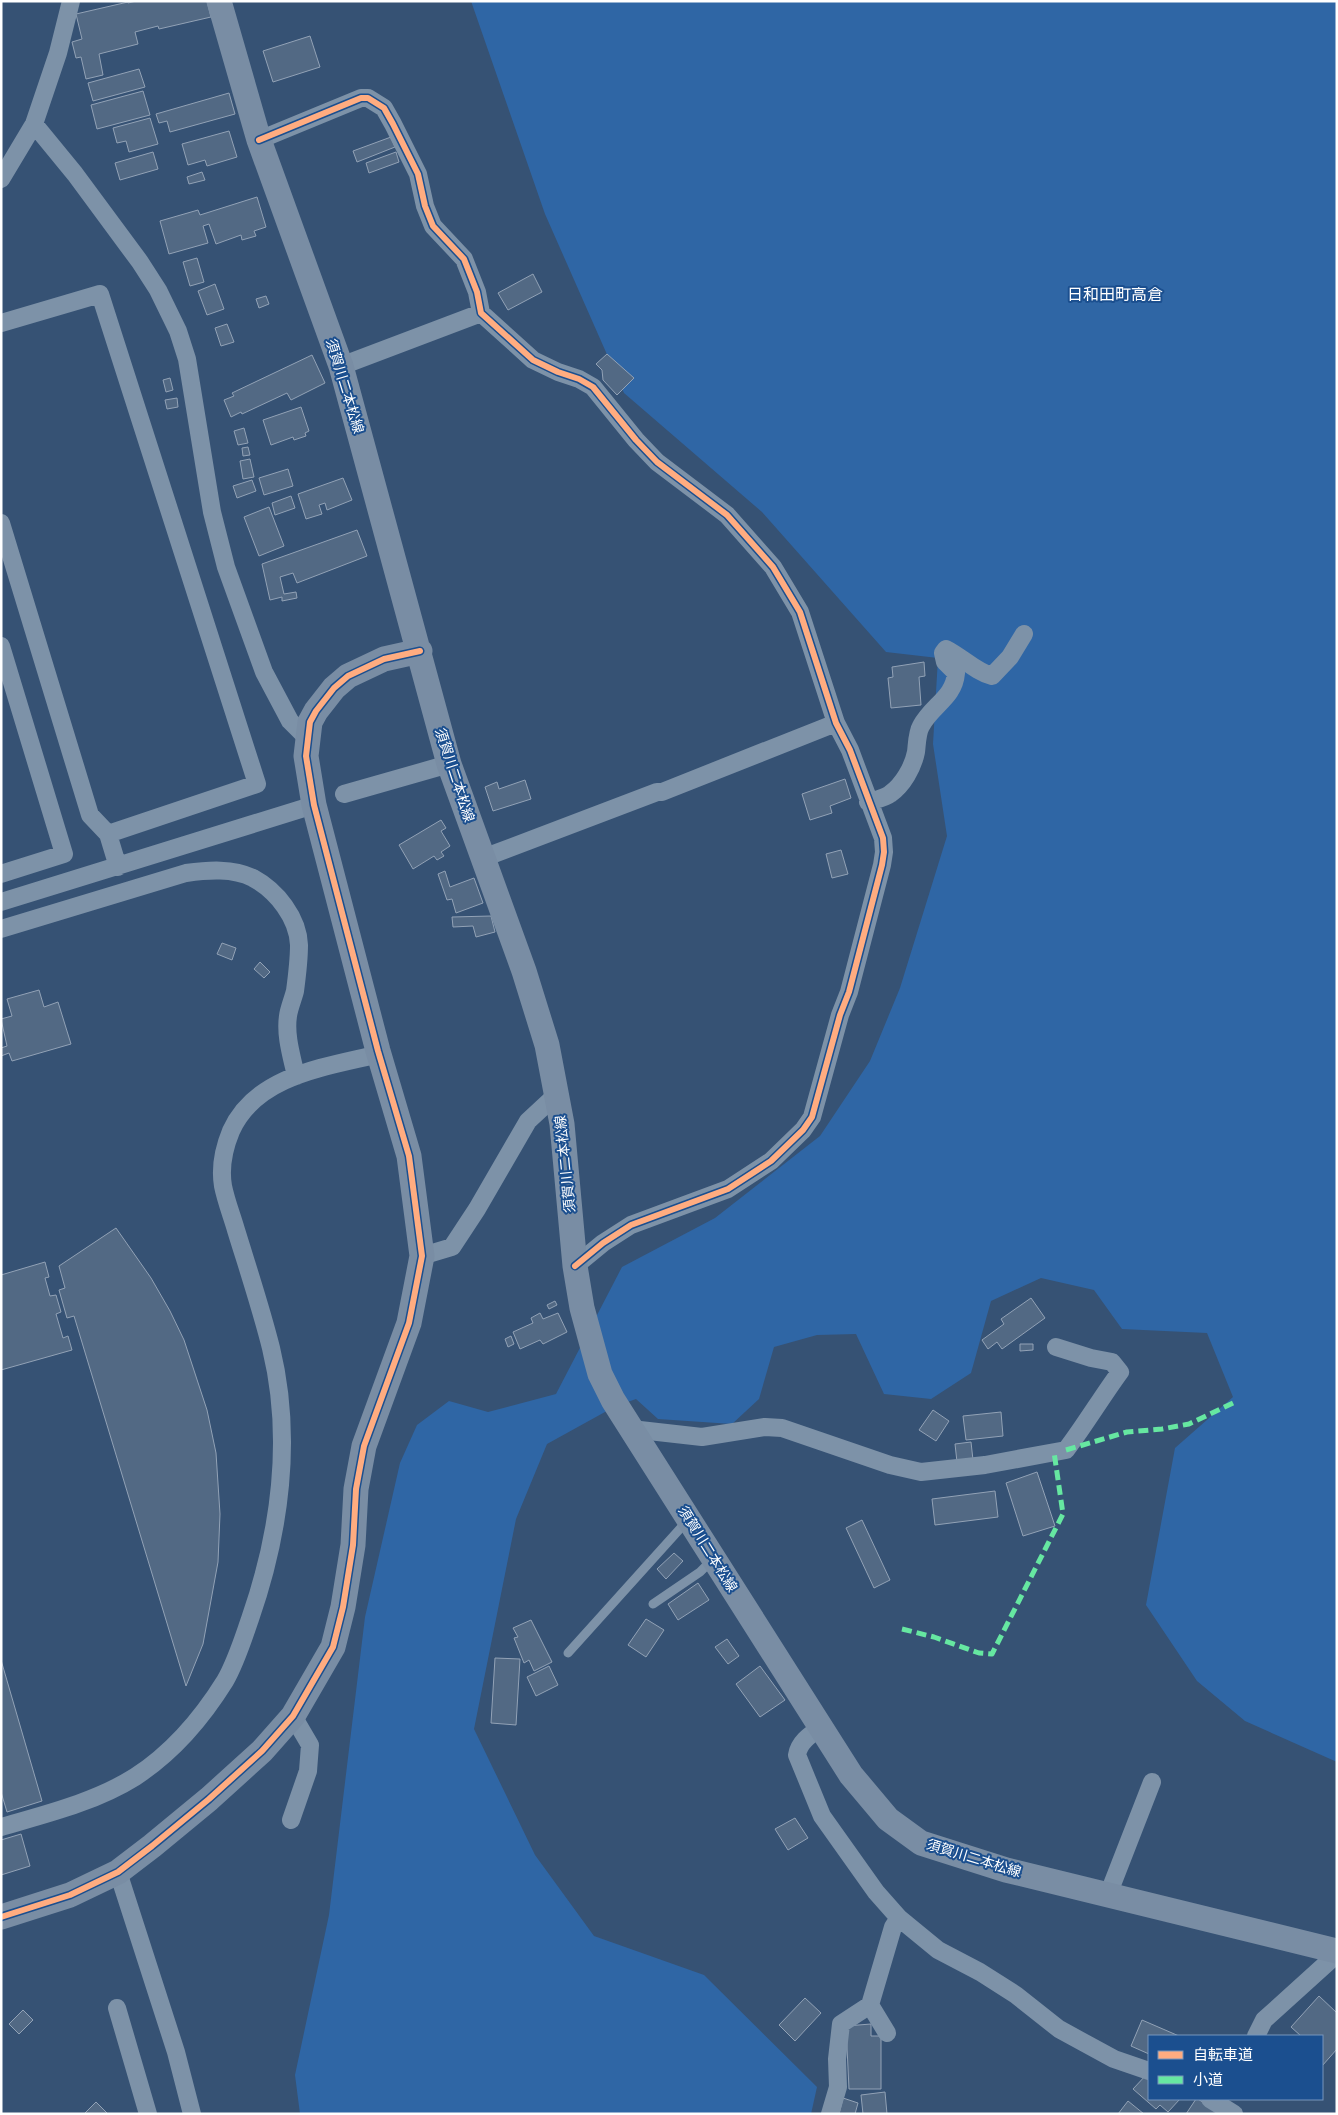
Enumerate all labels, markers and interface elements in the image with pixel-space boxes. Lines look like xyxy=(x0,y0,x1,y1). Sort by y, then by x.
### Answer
district label: 日和田町高倉 xyxy=(1067,285,1163,305)
street label: 須賀川二本松線 xyxy=(322,337,367,435)
street label: 須賀川二本松線 xyxy=(431,726,478,824)
street label: 須賀川二本松線 xyxy=(552,1114,579,1214)
street label: 須賀川二本松線 xyxy=(674,1503,741,1595)
street label: 須賀川二本松線 xyxy=(925,1836,1023,1881)
legend xyxy=(1148,2035,1323,2100)
text: 自転車道 xyxy=(1193,2046,1253,2064)
text: 小道 xyxy=(1193,2071,1223,2089)

